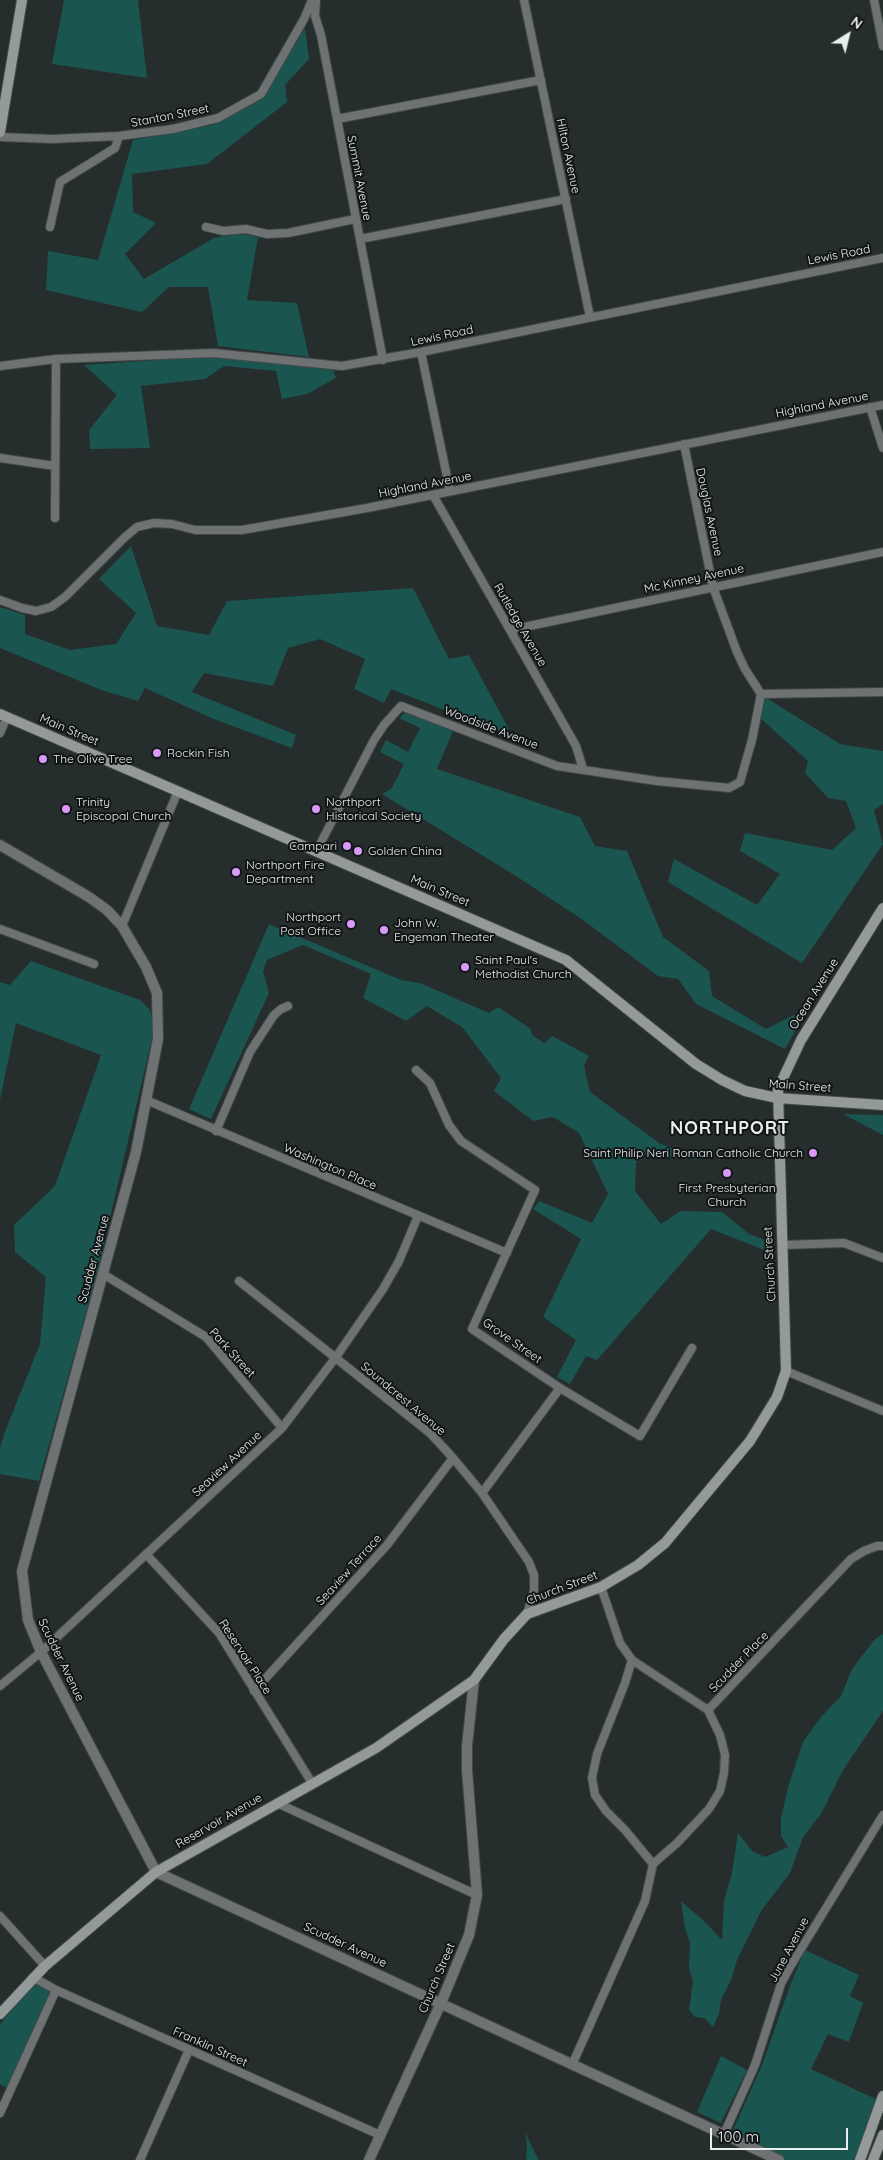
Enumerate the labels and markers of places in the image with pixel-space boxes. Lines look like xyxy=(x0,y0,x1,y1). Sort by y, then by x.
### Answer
place label: Rockin Fish xyxy=(167,746,229,760)
marker: Rockin Fish xyxy=(151,747,163,759)
place label: The Olive Tree xyxy=(53,752,132,766)
marker: The Olive Tree xyxy=(37,753,49,765)
place label: Trinity Episcopal Church xyxy=(76,795,171,823)
place label: Northport Historical Society xyxy=(326,795,421,823)
marker: Trinity Episcopal Church xyxy=(60,803,72,815)
marker: Northport Historical Society xyxy=(310,803,322,815)
place label: Campari xyxy=(289,839,337,853)
marker: Campari xyxy=(341,840,353,852)
place label: Golden China xyxy=(368,844,442,858)
marker: Golden China xyxy=(352,845,364,857)
place label: Northport Fire Department xyxy=(246,858,324,886)
marker: Northport Fire Department xyxy=(230,866,242,878)
place label: Northport Post Office xyxy=(280,910,341,938)
place label: John W. Engeman Theater xyxy=(394,916,494,944)
marker: Northport Post Office xyxy=(345,918,357,930)
marker: John W. Engeman Theater xyxy=(378,924,390,936)
place label: Saint Paul's Methodist Church xyxy=(475,953,572,981)
marker: Saint Paul's Methodist Church xyxy=(459,961,471,973)
place label: Saint Philip Neri Roman Catholic Church xyxy=(583,1146,803,1160)
marker: Saint Philip Neri Roman Catholic Church xyxy=(807,1147,819,1159)
marker: First Presbyterian Church xyxy=(721,1167,733,1179)
place label: First Presbyterian Church xyxy=(678,1181,776,1209)

